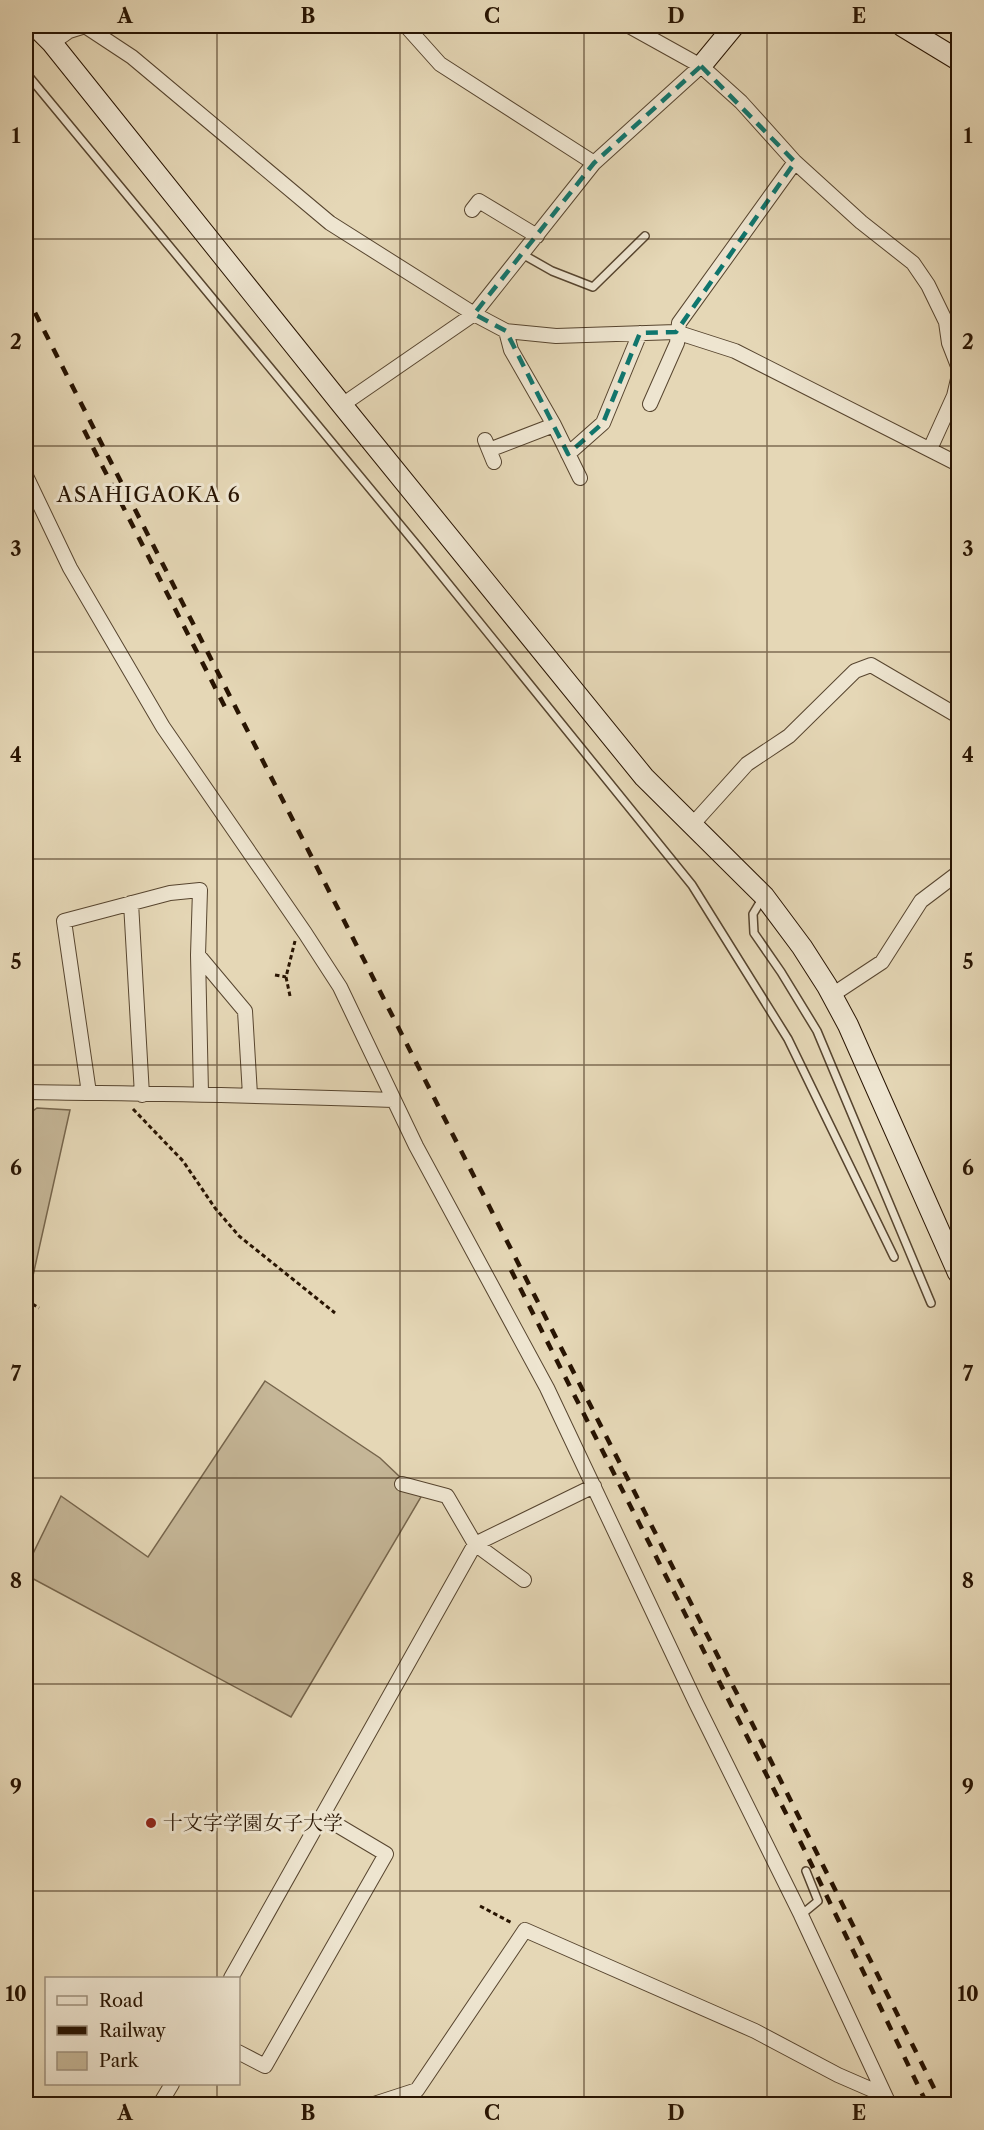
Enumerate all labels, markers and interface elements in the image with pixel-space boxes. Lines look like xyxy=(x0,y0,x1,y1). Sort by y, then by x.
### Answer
text: A xyxy=(116,4,133,28)
text: B xyxy=(301,4,316,28)
text: C xyxy=(484,4,500,28)
text: D xyxy=(667,4,685,28)
text: E xyxy=(852,4,866,28)
text: 1 xyxy=(12,124,21,148)
text: 1 xyxy=(964,124,973,148)
text: 2 xyxy=(10,330,22,354)
text: 2 xyxy=(962,330,974,354)
district label: ASAHIGAOKA 6 xyxy=(56,482,241,507)
text: 3 xyxy=(10,537,22,561)
text: 3 xyxy=(962,537,974,561)
text: 4 xyxy=(10,743,22,767)
text: 4 xyxy=(962,743,974,767)
text: 5 xyxy=(10,950,22,974)
text: 5 xyxy=(962,950,974,974)
text: 6 xyxy=(10,1156,22,1180)
text: 6 xyxy=(962,1156,974,1180)
text: 7 xyxy=(11,1362,22,1386)
text: 7 xyxy=(963,1362,974,1386)
text: 8 xyxy=(10,1569,22,1593)
text: 8 xyxy=(962,1569,974,1593)
text: 9 xyxy=(10,1775,22,1799)
text: 9 xyxy=(962,1775,974,1799)
place label: 十文字学園女子大学 xyxy=(163,1811,343,1835)
marker: 十文字学園女子大学 xyxy=(144,1816,158,1830)
legend xyxy=(45,1977,240,2085)
text: 10 xyxy=(5,1982,27,2006)
text: 10 xyxy=(957,1982,979,2006)
text: Road xyxy=(99,1990,144,2012)
text: Railway xyxy=(99,2020,167,2042)
text: Park xyxy=(99,2050,140,2072)
text: A xyxy=(116,2101,133,2125)
text: B xyxy=(301,2101,316,2125)
text: C xyxy=(484,2101,500,2125)
text: D xyxy=(667,2101,685,2125)
text: E xyxy=(852,2101,866,2125)

